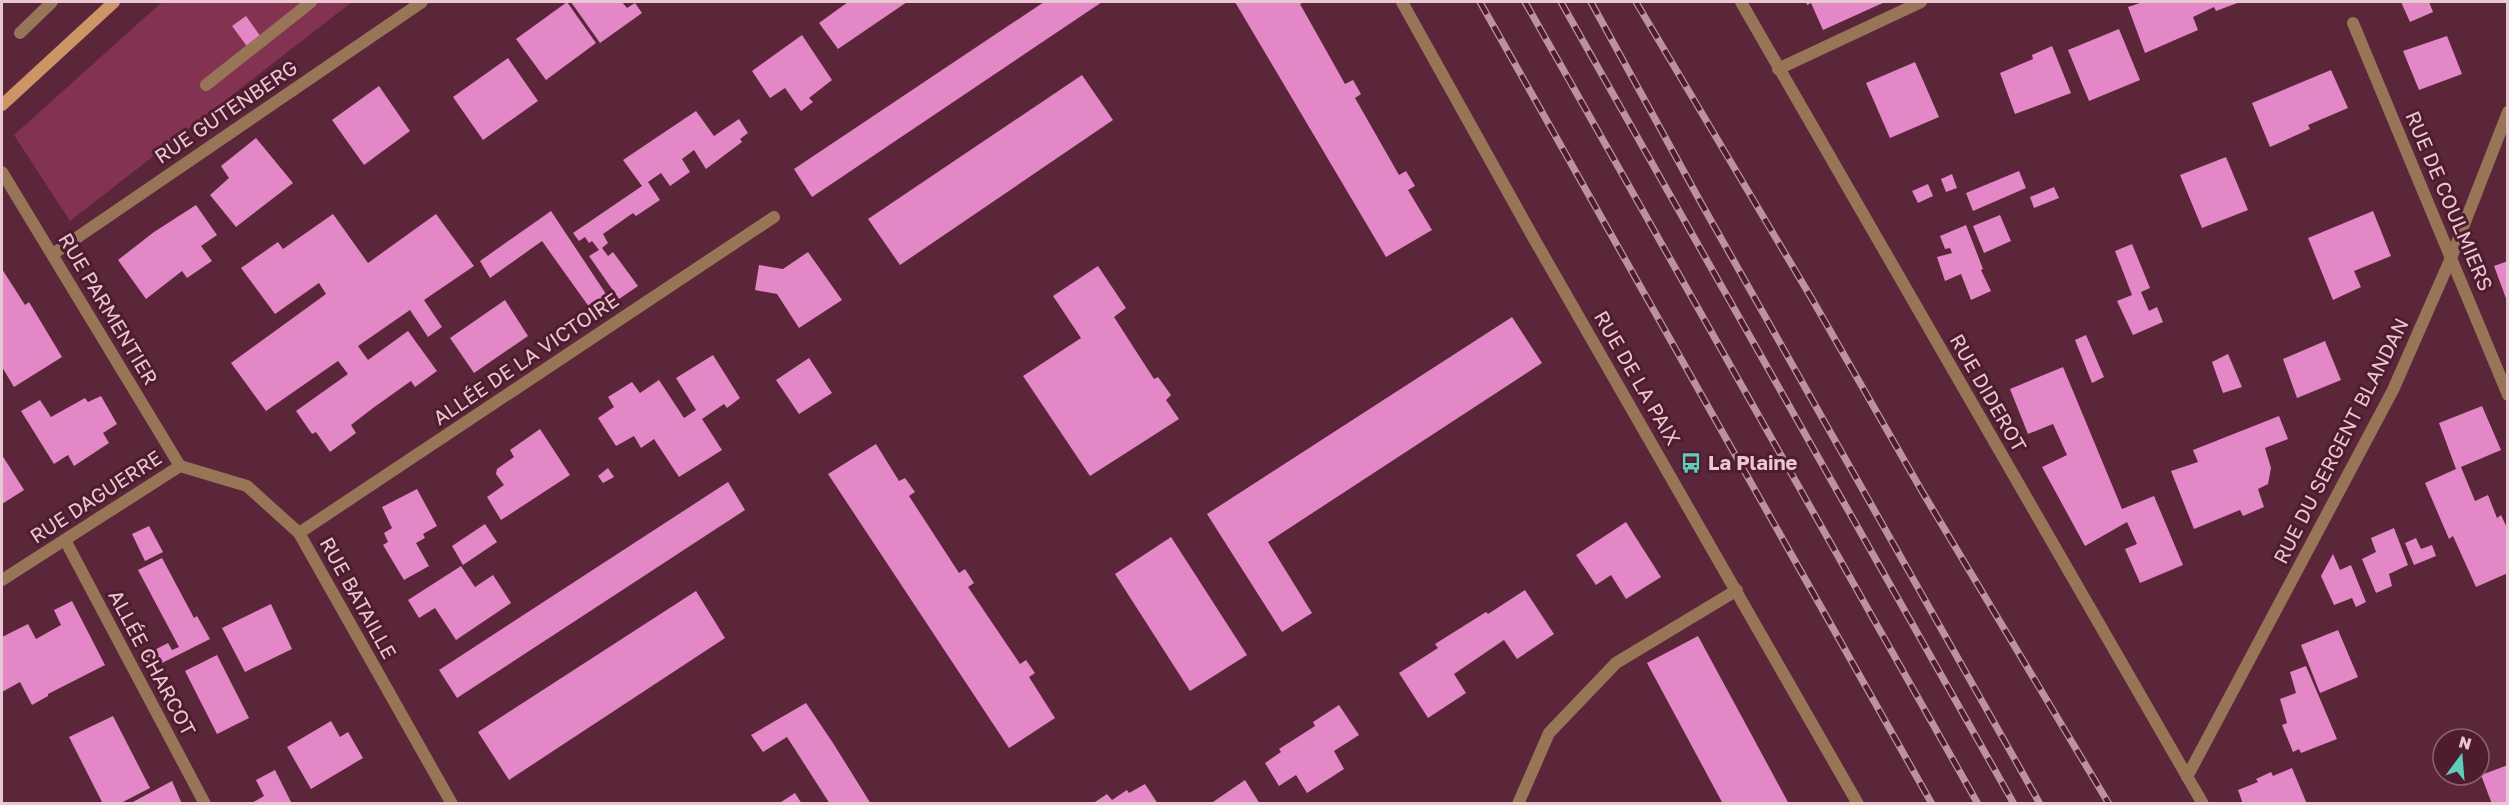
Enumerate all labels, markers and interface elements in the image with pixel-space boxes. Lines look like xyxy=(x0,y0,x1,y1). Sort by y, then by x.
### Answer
street label: RUE GUTENBERG xyxy=(150,55,301,168)
street label: RUE DE COULMIERS xyxy=(2401,107,2499,294)
street label: RUE PARMENTIER xyxy=(54,228,164,389)
street label: ALLÉE DE LA VICTOIRE xyxy=(428,287,623,429)
street label: RUE DE LA PAIX xyxy=(1590,306,1686,449)
street label: RUE DU SERGENT BLANDAN xyxy=(2268,314,2413,567)
street label: RUE DIDEROT xyxy=(1945,329,2032,456)
street label: RUE DAGUERRE xyxy=(25,445,166,548)
place label: La Plaine xyxy=(1708,450,1797,474)
bus stop icon: La Plaine xyxy=(1679,451,1703,475)
street label: RUE BATAILLE xyxy=(316,532,402,663)
street label: ALLÉE CHARCOT xyxy=(104,585,201,740)
north arrow xyxy=(2431,727,2491,787)
text: N xyxy=(2457,731,2474,754)

